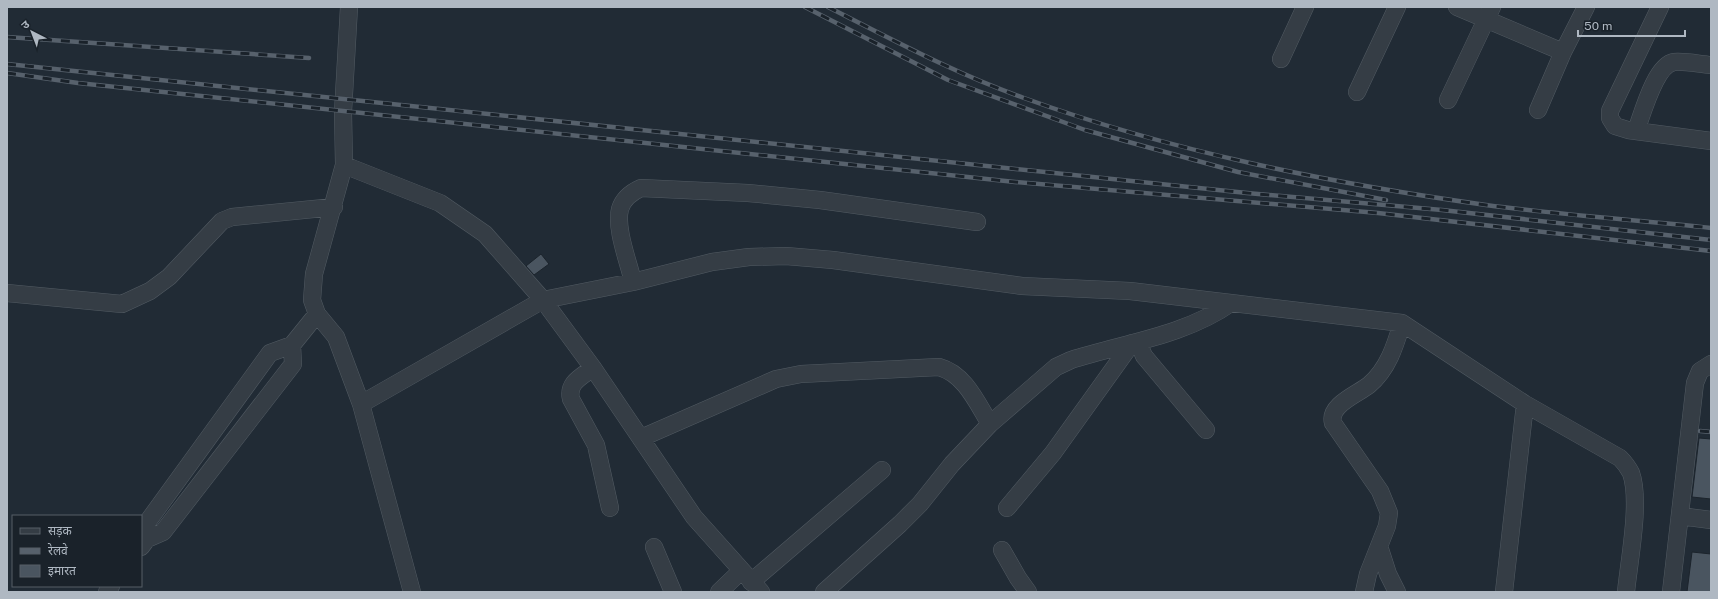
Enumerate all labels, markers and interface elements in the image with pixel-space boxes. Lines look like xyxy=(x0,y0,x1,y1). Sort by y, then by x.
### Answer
north arrow xyxy=(12,12,52,52)
scale bar xyxy=(1578,12,1685,38)
text: उ xyxy=(19,18,32,31)
text: 50 m xyxy=(1584,19,1612,33)
legend xyxy=(12,515,142,587)
text: सड़क xyxy=(48,524,73,538)
text: रेलवे xyxy=(48,543,68,558)
text: इमारत xyxy=(48,564,77,578)

